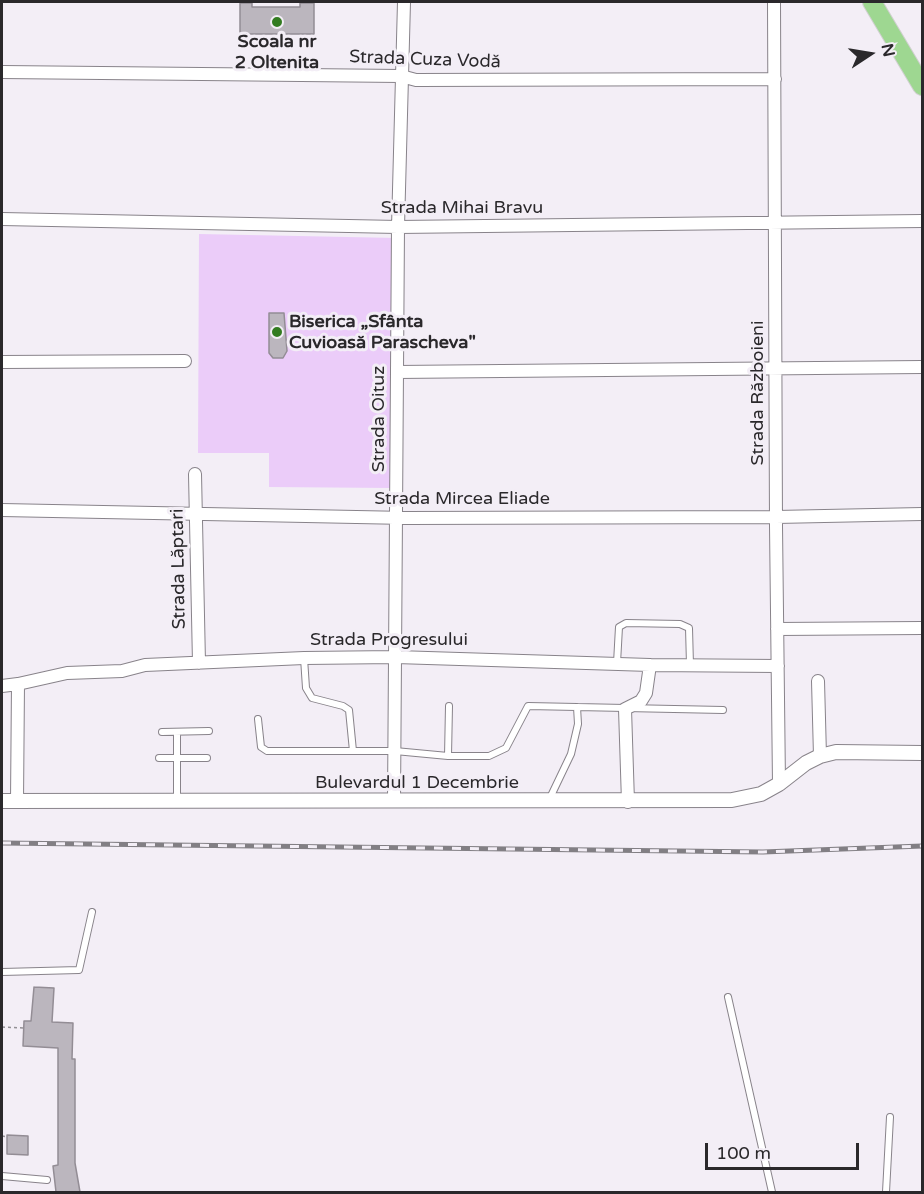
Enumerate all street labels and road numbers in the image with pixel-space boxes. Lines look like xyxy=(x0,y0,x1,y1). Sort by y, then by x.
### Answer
street label: Strada Cuza Vodă xyxy=(349,47,501,73)
street label: Strada Mihai Bravu xyxy=(381,197,543,219)
street label: Strada Războieni xyxy=(747,320,769,466)
street label: Strada Oituz xyxy=(368,366,390,472)
street label: Strada Mircea Eliade xyxy=(374,488,550,510)
street label: Strada Lăptari xyxy=(167,508,191,630)
street label: Strada Progresului xyxy=(310,629,468,651)
street label: Bulevardul 1 Decembrie xyxy=(315,772,519,794)

